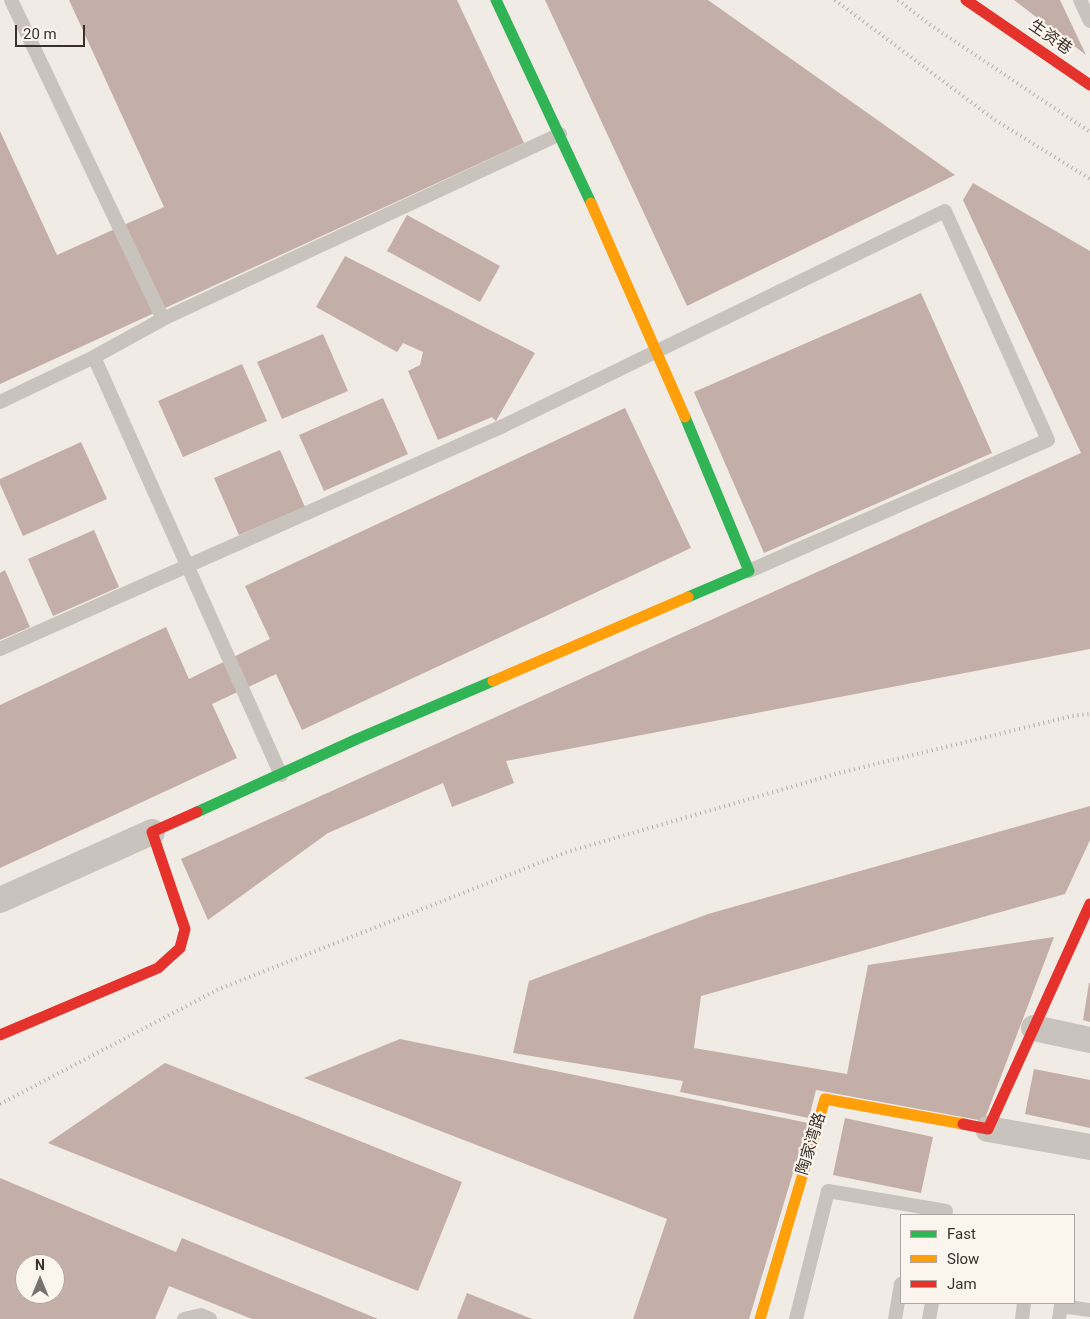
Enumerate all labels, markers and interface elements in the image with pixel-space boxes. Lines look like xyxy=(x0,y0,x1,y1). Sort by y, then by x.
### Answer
scale bar xyxy=(18,15,88,47)
street label: 生资巷 xyxy=(1025,16,1075,60)
text: 20 m xyxy=(23,25,57,43)
street label: 陶家湾路 xyxy=(793,1111,831,1177)
legend xyxy=(900,1214,1075,1304)
text: Fast xyxy=(947,1225,976,1243)
text: Slow xyxy=(947,1250,979,1268)
north arrow xyxy=(15,1254,65,1304)
text: N xyxy=(35,1257,45,1273)
text: Jam xyxy=(947,1275,977,1293)

